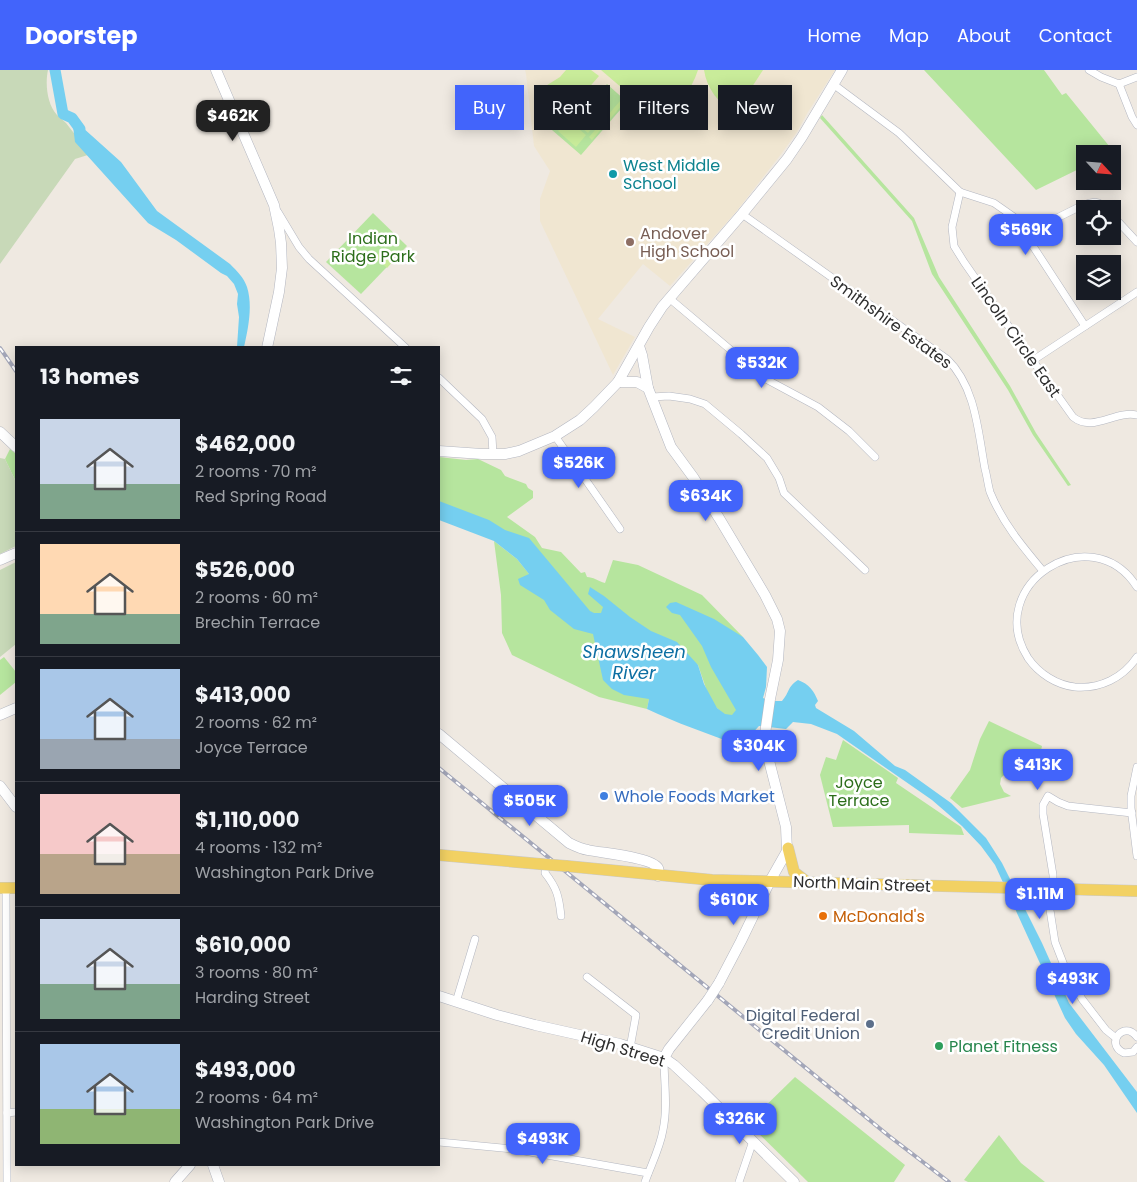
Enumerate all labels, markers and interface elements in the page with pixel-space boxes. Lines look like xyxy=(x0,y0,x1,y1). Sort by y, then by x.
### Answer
text: Doorstep xyxy=(25,19,138,52)
text: Home xyxy=(807,23,861,48)
text: Map xyxy=(889,23,929,48)
text: About xyxy=(957,23,1011,48)
text: Contact xyxy=(1039,23,1112,48)
chip: Buy xyxy=(455,85,524,130)
chip: Rent xyxy=(534,85,610,130)
chip: Filters xyxy=(620,85,708,130)
chip: New xyxy=(718,85,792,130)
pin: $462K xyxy=(198,100,268,142)
text: $462K xyxy=(207,104,259,127)
north arrow xyxy=(1076,145,1121,190)
map controls xyxy=(1076,145,1121,300)
place label: West Middle School xyxy=(623,154,720,195)
marker: West Middle School xyxy=(607,168,619,180)
button: locate xyxy=(1076,200,1121,245)
pin: $569K xyxy=(991,214,1061,256)
text: $569K xyxy=(1000,218,1052,241)
place label: Andover High School xyxy=(640,222,734,263)
park label: Indian Ridge Park xyxy=(331,227,416,268)
marker: Andover High School xyxy=(624,236,636,248)
button: layers xyxy=(1076,255,1121,300)
street label: Smithshire Estates xyxy=(825,270,957,374)
street label: Lincoln Circle East xyxy=(966,272,1066,402)
pin: $532K xyxy=(727,346,797,389)
text: $532K xyxy=(737,351,787,374)
text: 13 homes xyxy=(40,362,139,391)
icon: filters xyxy=(387,362,415,390)
text: $462,000 xyxy=(195,429,296,458)
icon: home xyxy=(80,439,140,499)
pin: $526K xyxy=(544,446,614,489)
text: $526K xyxy=(553,451,605,474)
text: 2 rooms · 70 m² xyxy=(195,460,317,483)
pin: $634K xyxy=(671,480,741,522)
text: $634K xyxy=(680,484,732,507)
text: Red Spring Road xyxy=(195,485,327,508)
text: $526,000 xyxy=(195,555,295,584)
icon: home xyxy=(80,564,140,624)
text: 2 rooms · 60 m² xyxy=(195,586,318,609)
text: Brechin Terrace xyxy=(195,611,320,634)
water label: Shawsheen River xyxy=(582,639,686,685)
text: $413,000 xyxy=(195,680,291,709)
icon: home xyxy=(80,689,140,749)
text: 2 rooms · 62 m² xyxy=(195,711,317,734)
pin: $304K xyxy=(724,730,794,772)
text: $304K xyxy=(733,734,785,757)
text: Joyce Terrace xyxy=(195,736,308,759)
pin: $413K xyxy=(1003,748,1073,791)
text: $413K xyxy=(1014,753,1062,776)
park label: Joyce Terrace xyxy=(829,771,890,812)
pin: $505K xyxy=(495,784,565,827)
place label: Whole Foods Market xyxy=(614,785,775,808)
text: $505K xyxy=(504,789,556,812)
marker: Whole Foods Market xyxy=(598,790,610,802)
text: $1,110,000 xyxy=(195,805,299,834)
icon: home xyxy=(80,814,140,874)
text: 4 rooms · 132 m² xyxy=(195,836,322,859)
text: Washington Park Drive xyxy=(195,861,374,884)
street label: North Main Street xyxy=(793,870,931,898)
pin: $1.11M xyxy=(999,878,1081,920)
text: $1.11M xyxy=(1016,882,1064,905)
pin: $610K xyxy=(699,884,769,926)
text: $610K xyxy=(710,888,758,911)
place label: McDonald's xyxy=(833,905,925,928)
marker: McDonald's xyxy=(817,910,829,922)
text: $610,000 xyxy=(195,930,291,959)
icon: home xyxy=(80,939,140,999)
text: 3 rooms · 80 m² xyxy=(195,961,318,984)
pin: $493K xyxy=(1038,962,1108,1005)
text: $493K xyxy=(1047,967,1099,990)
text: Harding Street xyxy=(195,986,310,1009)
place label: Digital Federal Credit Union xyxy=(746,1004,860,1045)
marker: Digital Federal Credit Union xyxy=(864,1018,876,1030)
street label: High Street xyxy=(578,1025,668,1073)
place label: Planet Fitness xyxy=(949,1035,1058,1058)
marker: Planet Fitness xyxy=(933,1040,945,1052)
text: $493,000 xyxy=(195,1055,296,1084)
icon: home xyxy=(80,1064,140,1124)
text: 2 rooms · 64 m² xyxy=(195,1086,318,1109)
pin: $326K xyxy=(705,1102,775,1145)
text: $326K xyxy=(715,1107,765,1130)
text: Washington Park Drive xyxy=(195,1111,374,1134)
pin: $493K xyxy=(508,1122,578,1165)
text: $493K xyxy=(517,1127,569,1150)

